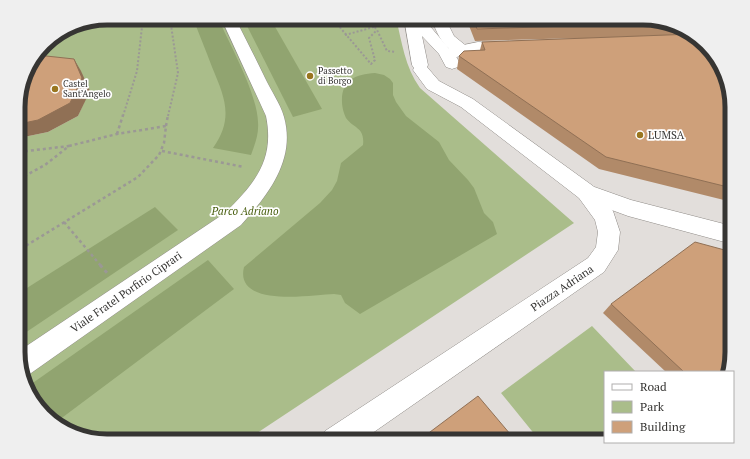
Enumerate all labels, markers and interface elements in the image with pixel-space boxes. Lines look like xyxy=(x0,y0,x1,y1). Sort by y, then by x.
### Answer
place label: Passetto di Borgo xyxy=(318,65,352,87)
marker: Passetto di Borgo xyxy=(305,71,315,81)
place label: Castel Sant’Angelo xyxy=(63,78,111,100)
marker: Castel Sant’Angelo xyxy=(50,84,60,94)
place label: LUMSA xyxy=(648,128,685,142)
marker: LUMSA xyxy=(635,130,645,140)
park label: Parco Adriano xyxy=(210,204,279,218)
street label: Viale Fratel Porfirio Ciprari xyxy=(68,248,184,336)
street label: Piazza Adriana xyxy=(528,262,596,314)
legend xyxy=(604,371,734,443)
text: Road xyxy=(640,379,667,394)
text: Park xyxy=(640,399,665,414)
text: Building xyxy=(640,419,686,434)

